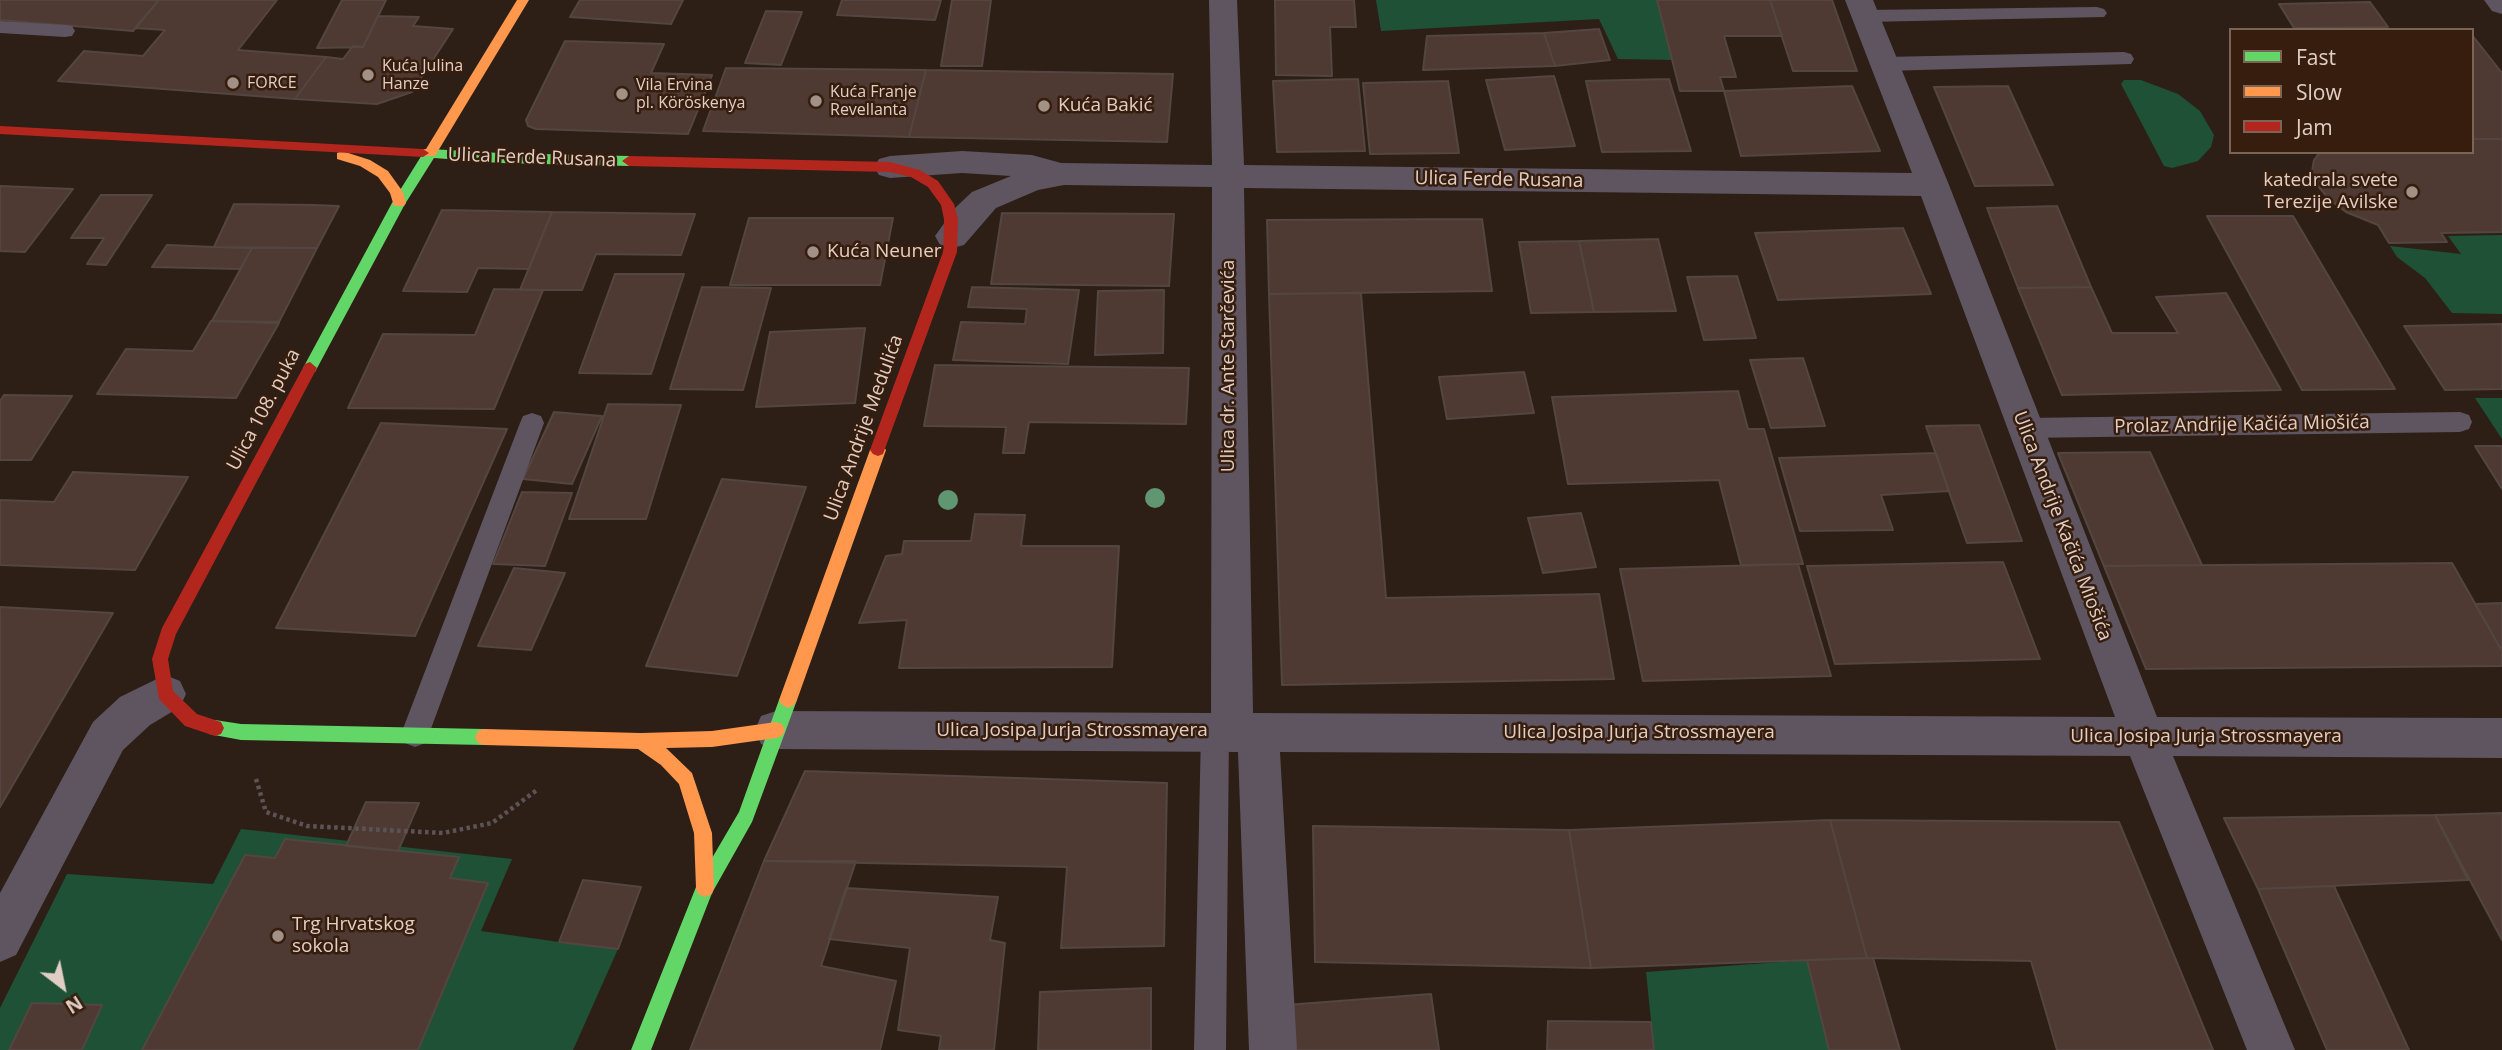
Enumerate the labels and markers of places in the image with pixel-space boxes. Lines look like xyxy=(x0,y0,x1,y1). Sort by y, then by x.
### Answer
place label: Kuća Julina Hanze xyxy=(382,56,463,94)
marker: Kuća Julina Hanze xyxy=(360,67,376,83)
place label: FORCE xyxy=(247,73,297,93)
marker: FORCE xyxy=(225,75,241,91)
place label: Vila Ervina pl. Köröskenya xyxy=(636,75,746,113)
place label: Kuća Franje Revellanta xyxy=(830,82,917,120)
marker: Vila Ervina pl. Köröskenya xyxy=(614,86,630,102)
marker: Kuća Franje Revellanta xyxy=(808,93,824,109)
place label: Kuća Bakić xyxy=(1058,95,1153,117)
marker: Kuća Bakić xyxy=(1036,98,1052,114)
place label: katedrala svete Terezije Avilske xyxy=(2263,170,2398,214)
marker: katedrala svete Terezije Avilske xyxy=(2404,184,2420,200)
place label: Kuća Neuner xyxy=(827,241,942,263)
marker: Kuća Neuner xyxy=(805,244,821,260)
place label: Trg Hrvatskog sokola xyxy=(292,914,415,958)
marker: Trg Hrvatskog sokola xyxy=(270,928,286,944)

